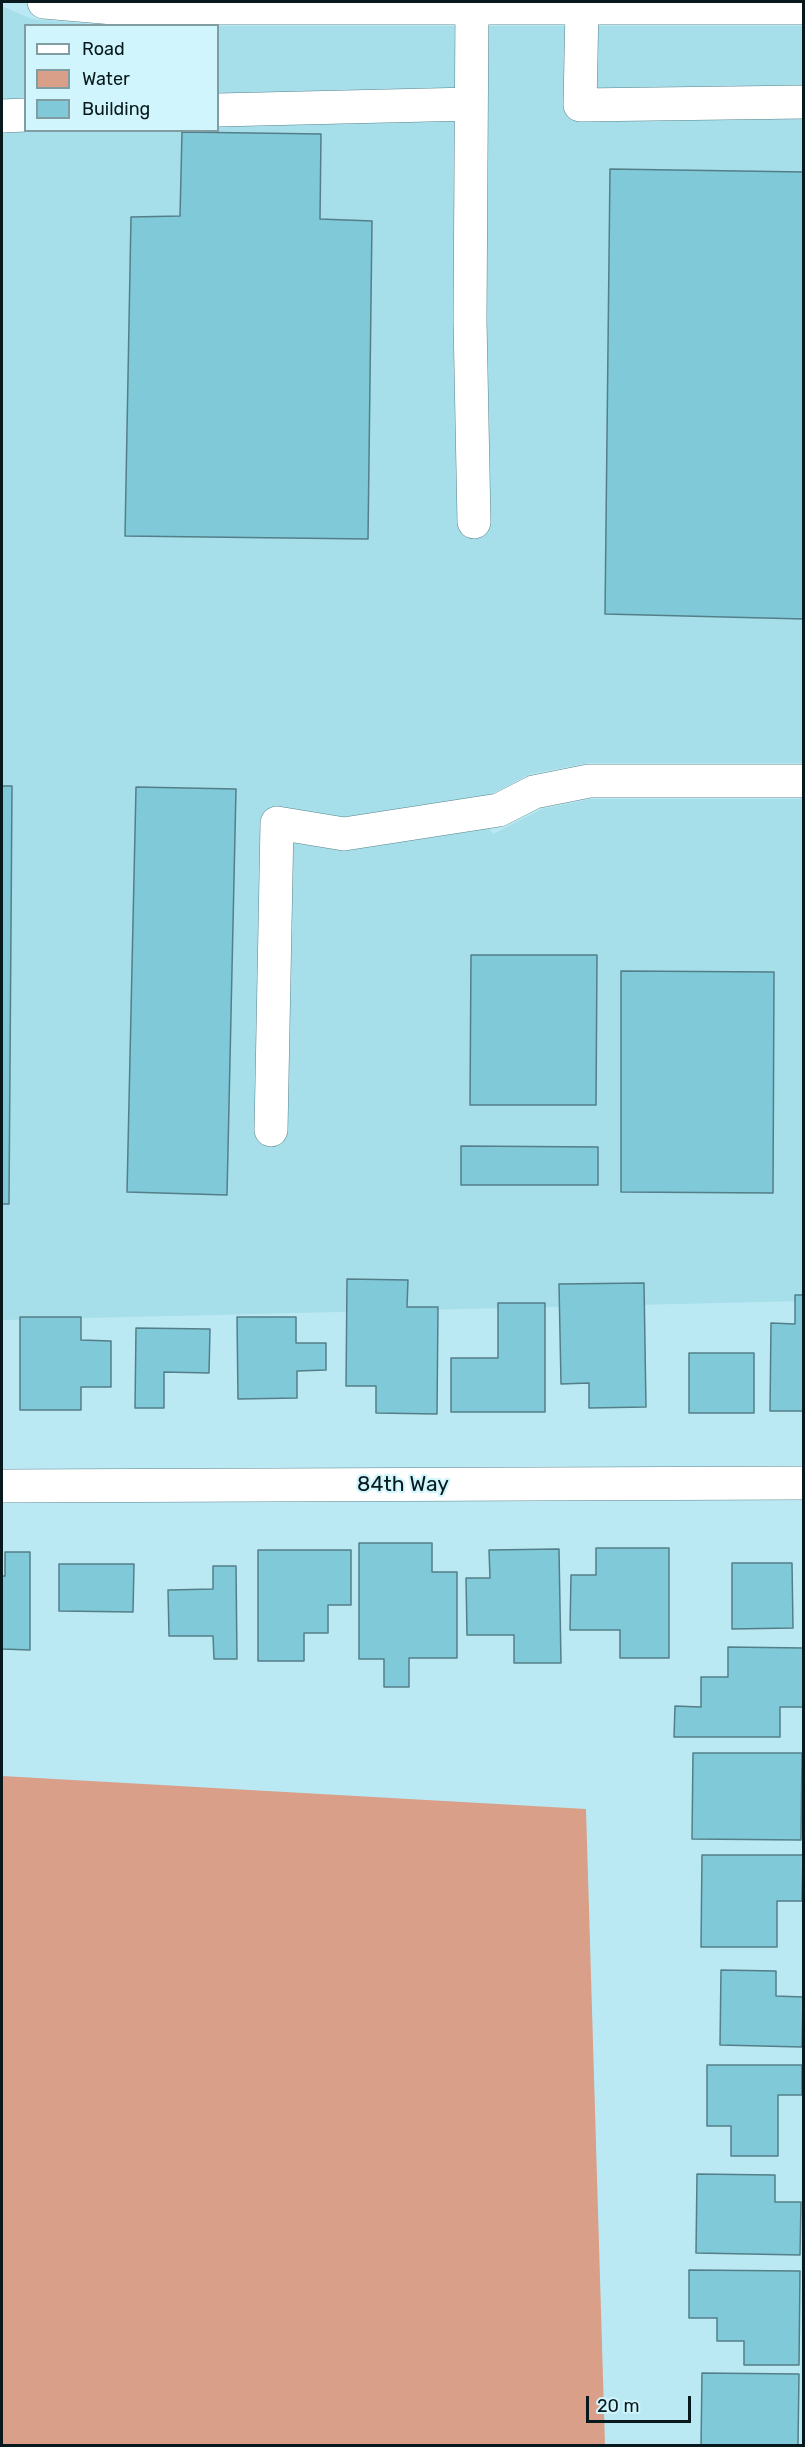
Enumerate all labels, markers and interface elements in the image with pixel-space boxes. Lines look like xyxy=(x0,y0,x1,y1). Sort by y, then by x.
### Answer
legend xyxy=(24,24,219,132)
text: Road xyxy=(82,38,125,60)
text: Water xyxy=(82,68,130,90)
text: Building xyxy=(82,98,150,120)
street label: 84th Way xyxy=(357,1472,449,1498)
scale bar xyxy=(589,2384,694,2422)
text: 20 m xyxy=(597,2395,639,2417)

